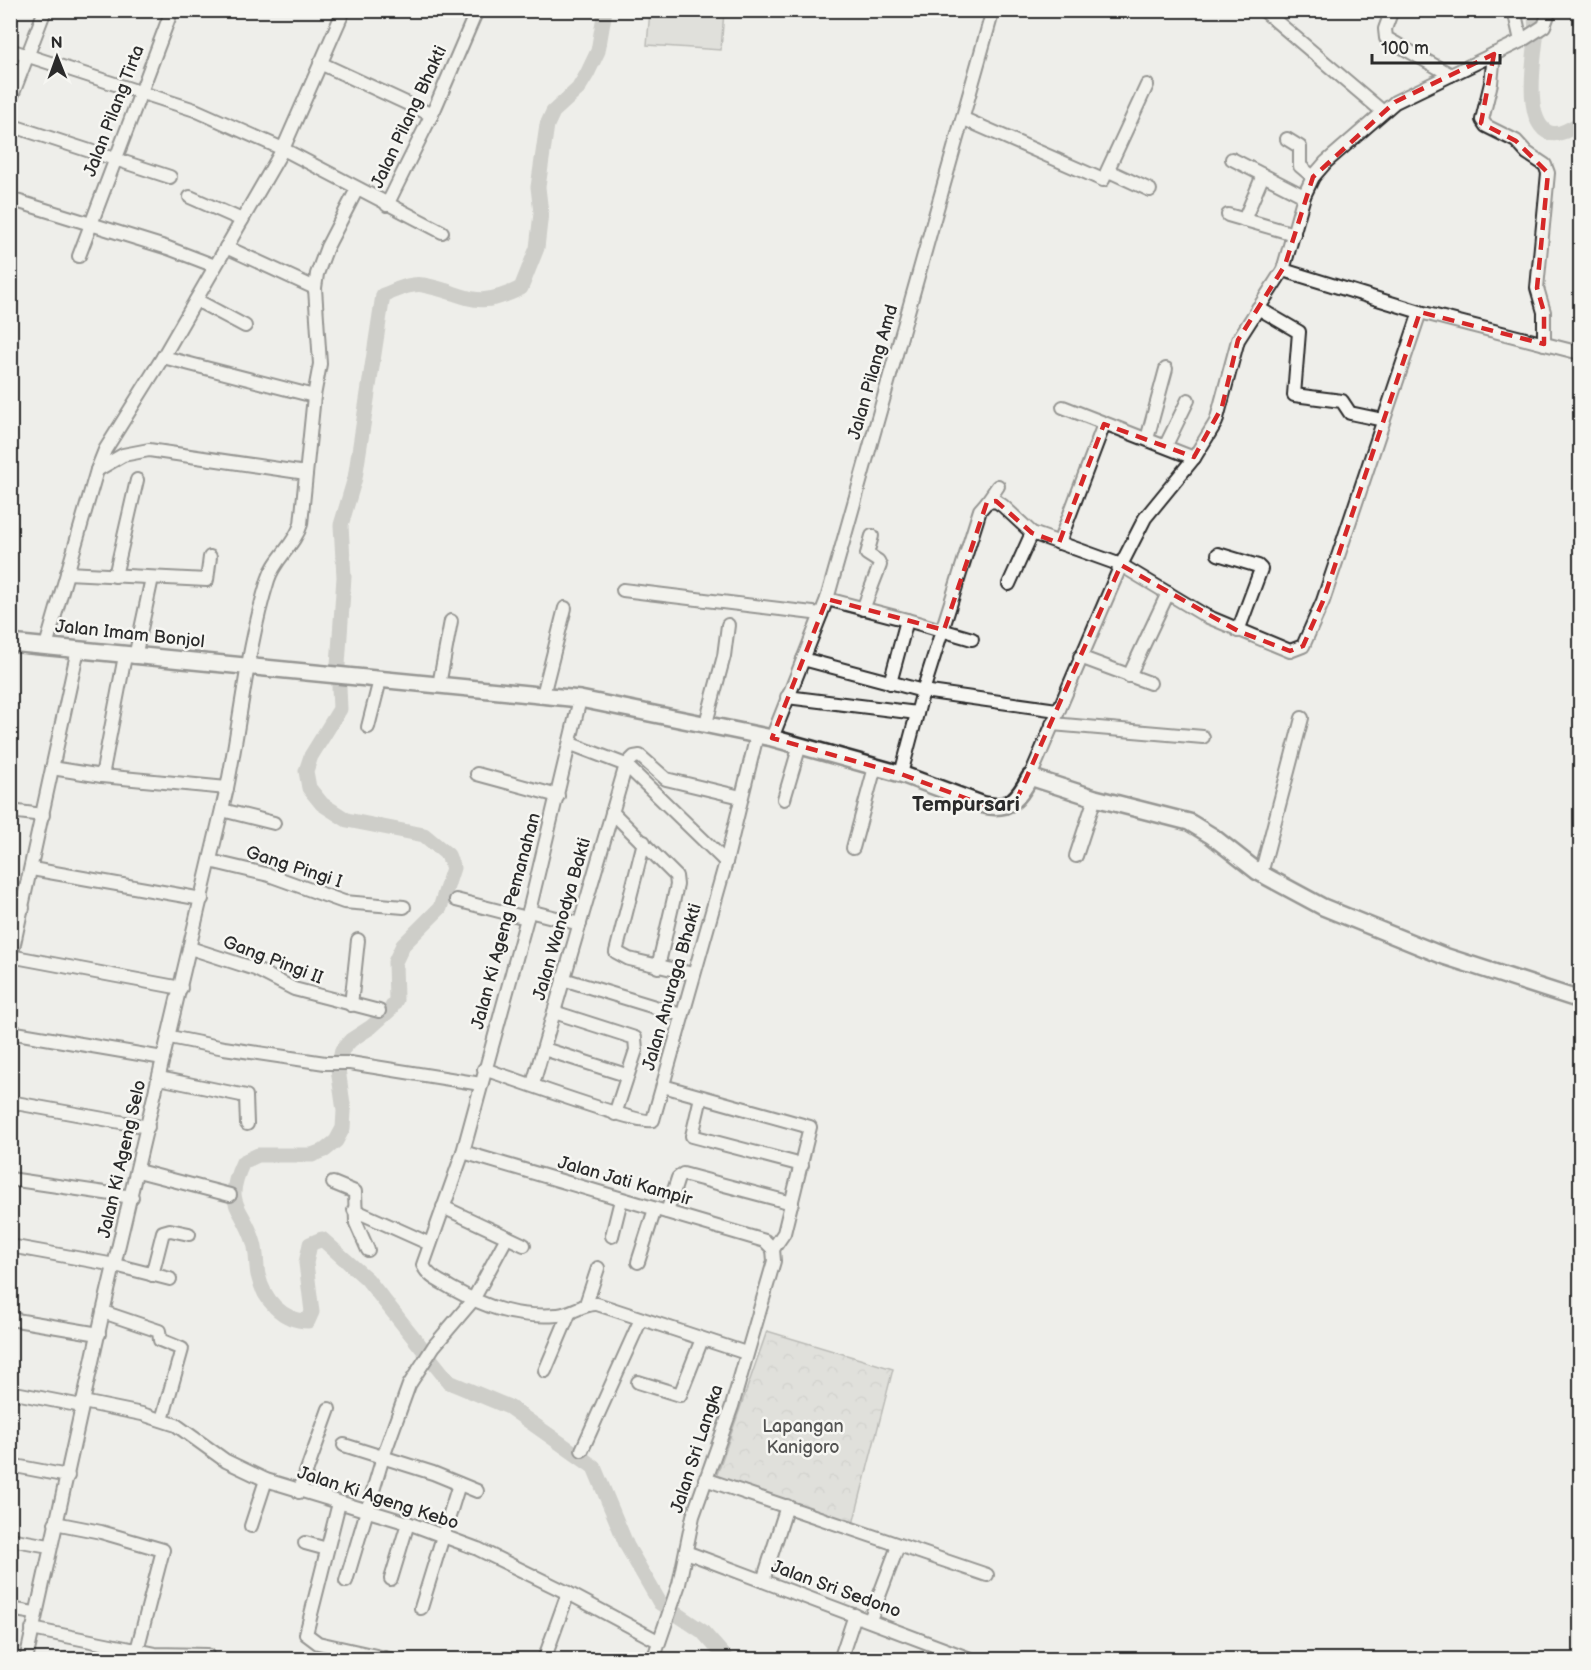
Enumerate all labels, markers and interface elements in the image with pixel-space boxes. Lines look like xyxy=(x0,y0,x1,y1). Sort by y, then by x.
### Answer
north arrow xyxy=(27,27,87,87)
scale bar xyxy=(1372,27,1500,65)
text: N xyxy=(51,34,63,53)
text: 100 m xyxy=(1381,38,1429,59)
street label: Jalan Pilang Tirta xyxy=(79,42,149,180)
street label: Jalan Pilang Bhakti xyxy=(367,42,451,192)
street label: Jalan Pilang Amd xyxy=(844,302,902,442)
street label: Jalan Imam Bonjol xyxy=(54,616,206,652)
district label: Tempursari xyxy=(912,792,1020,817)
street label: Jalan Ki Ageng Pemanahan xyxy=(467,811,545,1031)
street label: Jalan Wanodya Bakti xyxy=(529,835,595,1003)
street label: Gang Pingi I xyxy=(243,842,345,892)
street label: Jalan Anuraga Bhakti xyxy=(638,901,706,1073)
street label: Gang Pingi II xyxy=(220,931,326,989)
street label: Jalan Ki Ageng Selo xyxy=(94,1078,150,1240)
street label: Jalan Jati Kampir xyxy=(555,1152,695,1210)
street label: Jalan Sri Langka xyxy=(666,1382,728,1516)
park label: Lapangan Kanigoro xyxy=(762,1416,844,1458)
street label: Jalan Ki Ageng Kebo xyxy=(295,1462,461,1534)
street label: Jalan Sri Sedono xyxy=(768,1556,904,1622)

